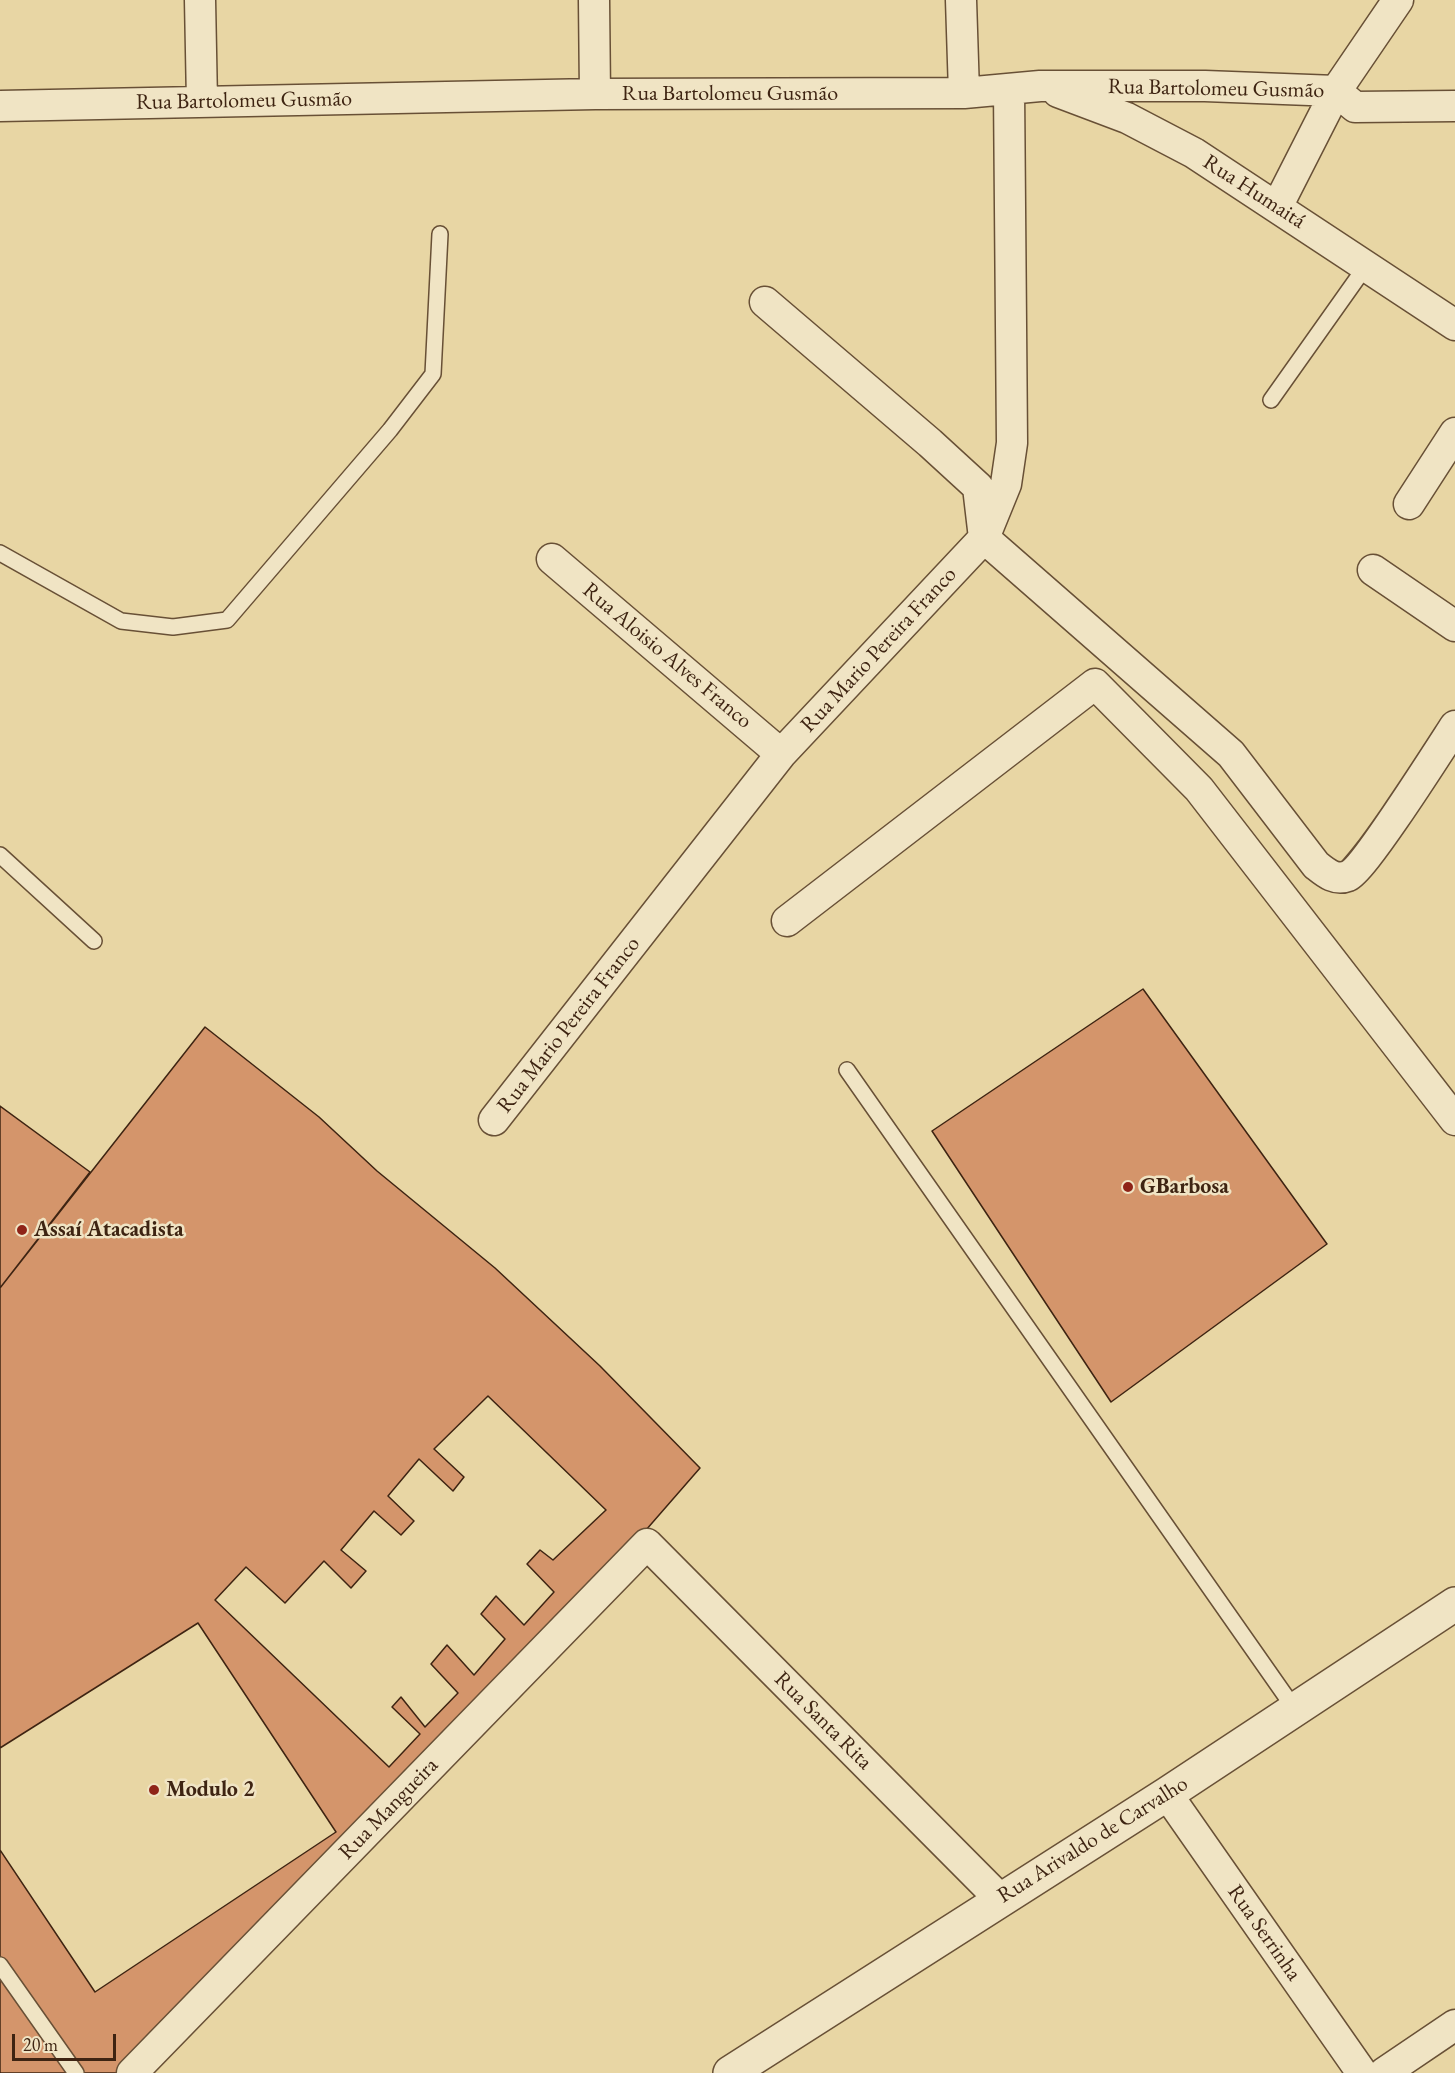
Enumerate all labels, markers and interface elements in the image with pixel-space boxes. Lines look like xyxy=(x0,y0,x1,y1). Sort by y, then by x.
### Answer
street label: Rua Bartolomeu Gusmão xyxy=(1108,74,1324,104)
street label: Rua Bartolomeu Gusmão xyxy=(622,81,838,107)
street label: Rua Bartolomeu Gusmão xyxy=(136,86,352,116)
street label: Rua Humaitá xyxy=(1198,149,1310,235)
street label: Rua Mario Pereira Franco xyxy=(796,562,962,738)
street label: Rua Aloisio Alves Franco xyxy=(577,577,757,735)
street label: Rua Mario Pereira Franco xyxy=(492,932,646,1118)
place label: GBarbosa xyxy=(1140,1174,1229,1200)
marker: GBarbosa xyxy=(1121,1180,1135,1194)
place label: Assaí Atacadista xyxy=(34,1217,184,1243)
marker: Assaí Atacadista xyxy=(15,1223,29,1237)
street label: Rua Santa Rita xyxy=(768,1666,878,1776)
street label: Rua Mangueira xyxy=(334,1753,444,1865)
street label: Rua Arivaldo de Carvalho xyxy=(993,1771,1193,1909)
place label: Modulo 2 xyxy=(166,1777,255,1803)
marker: Modulo 2 xyxy=(147,1783,161,1797)
street label: Rua Serrinha xyxy=(1221,1880,1307,1986)
scale bar xyxy=(15,2022,118,2060)
text: 20 m xyxy=(23,2033,58,2056)

